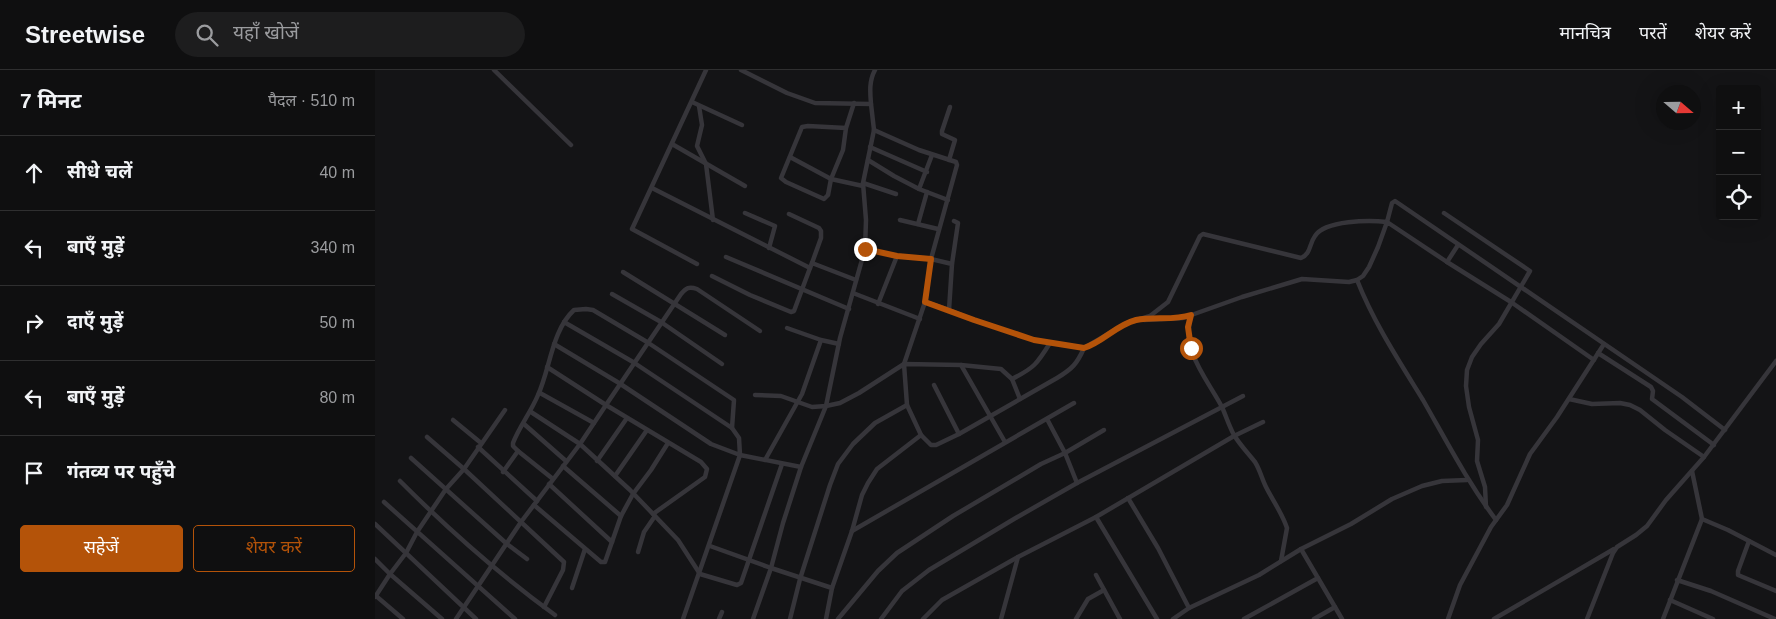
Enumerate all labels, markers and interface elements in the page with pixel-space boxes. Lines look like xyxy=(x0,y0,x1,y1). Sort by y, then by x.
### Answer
search box xyxy=(175,12,525,57)
text: Streetwise xyxy=(25,21,145,48)
icon: search xyxy=(193,21,221,49)
text: यहाँ खोजें xyxy=(233,22,299,43)
text: मानचित्र xyxy=(1559,23,1611,43)
text: परतें xyxy=(1639,23,1667,43)
text: शेयर करें xyxy=(1695,23,1751,43)
north arrow xyxy=(1656,85,1701,130)
map controls xyxy=(1716,85,1761,220)
button: + xyxy=(1716,85,1761,130)
text: 7 मिनट xyxy=(20,89,82,112)
text: पैदल · 510 m xyxy=(268,92,355,109)
button: − xyxy=(1716,130,1761,175)
icon: ahead xyxy=(20,159,48,187)
text: सीधे चलें xyxy=(67,161,132,182)
text: 40 m xyxy=(319,164,355,181)
button: locate xyxy=(1716,175,1761,220)
icon: left xyxy=(20,234,48,262)
text: बाएँ मुड़ें xyxy=(67,236,124,257)
route end xyxy=(854,238,877,261)
text: 340 m xyxy=(311,239,355,256)
icon: right xyxy=(20,309,48,337)
text: दाएँ मुड़ें xyxy=(67,311,123,332)
text: 50 m xyxy=(319,314,355,331)
route start xyxy=(1180,337,1203,360)
icon: left xyxy=(20,384,48,412)
text: बाएँ मुड़ें xyxy=(67,386,124,407)
text: 80 m xyxy=(319,389,355,406)
icon: arrive xyxy=(20,459,48,487)
text: गंतव्य पर पहुँचे xyxy=(67,461,175,482)
button: सहेजें xyxy=(20,525,183,572)
button: शेयर करें xyxy=(193,525,355,572)

